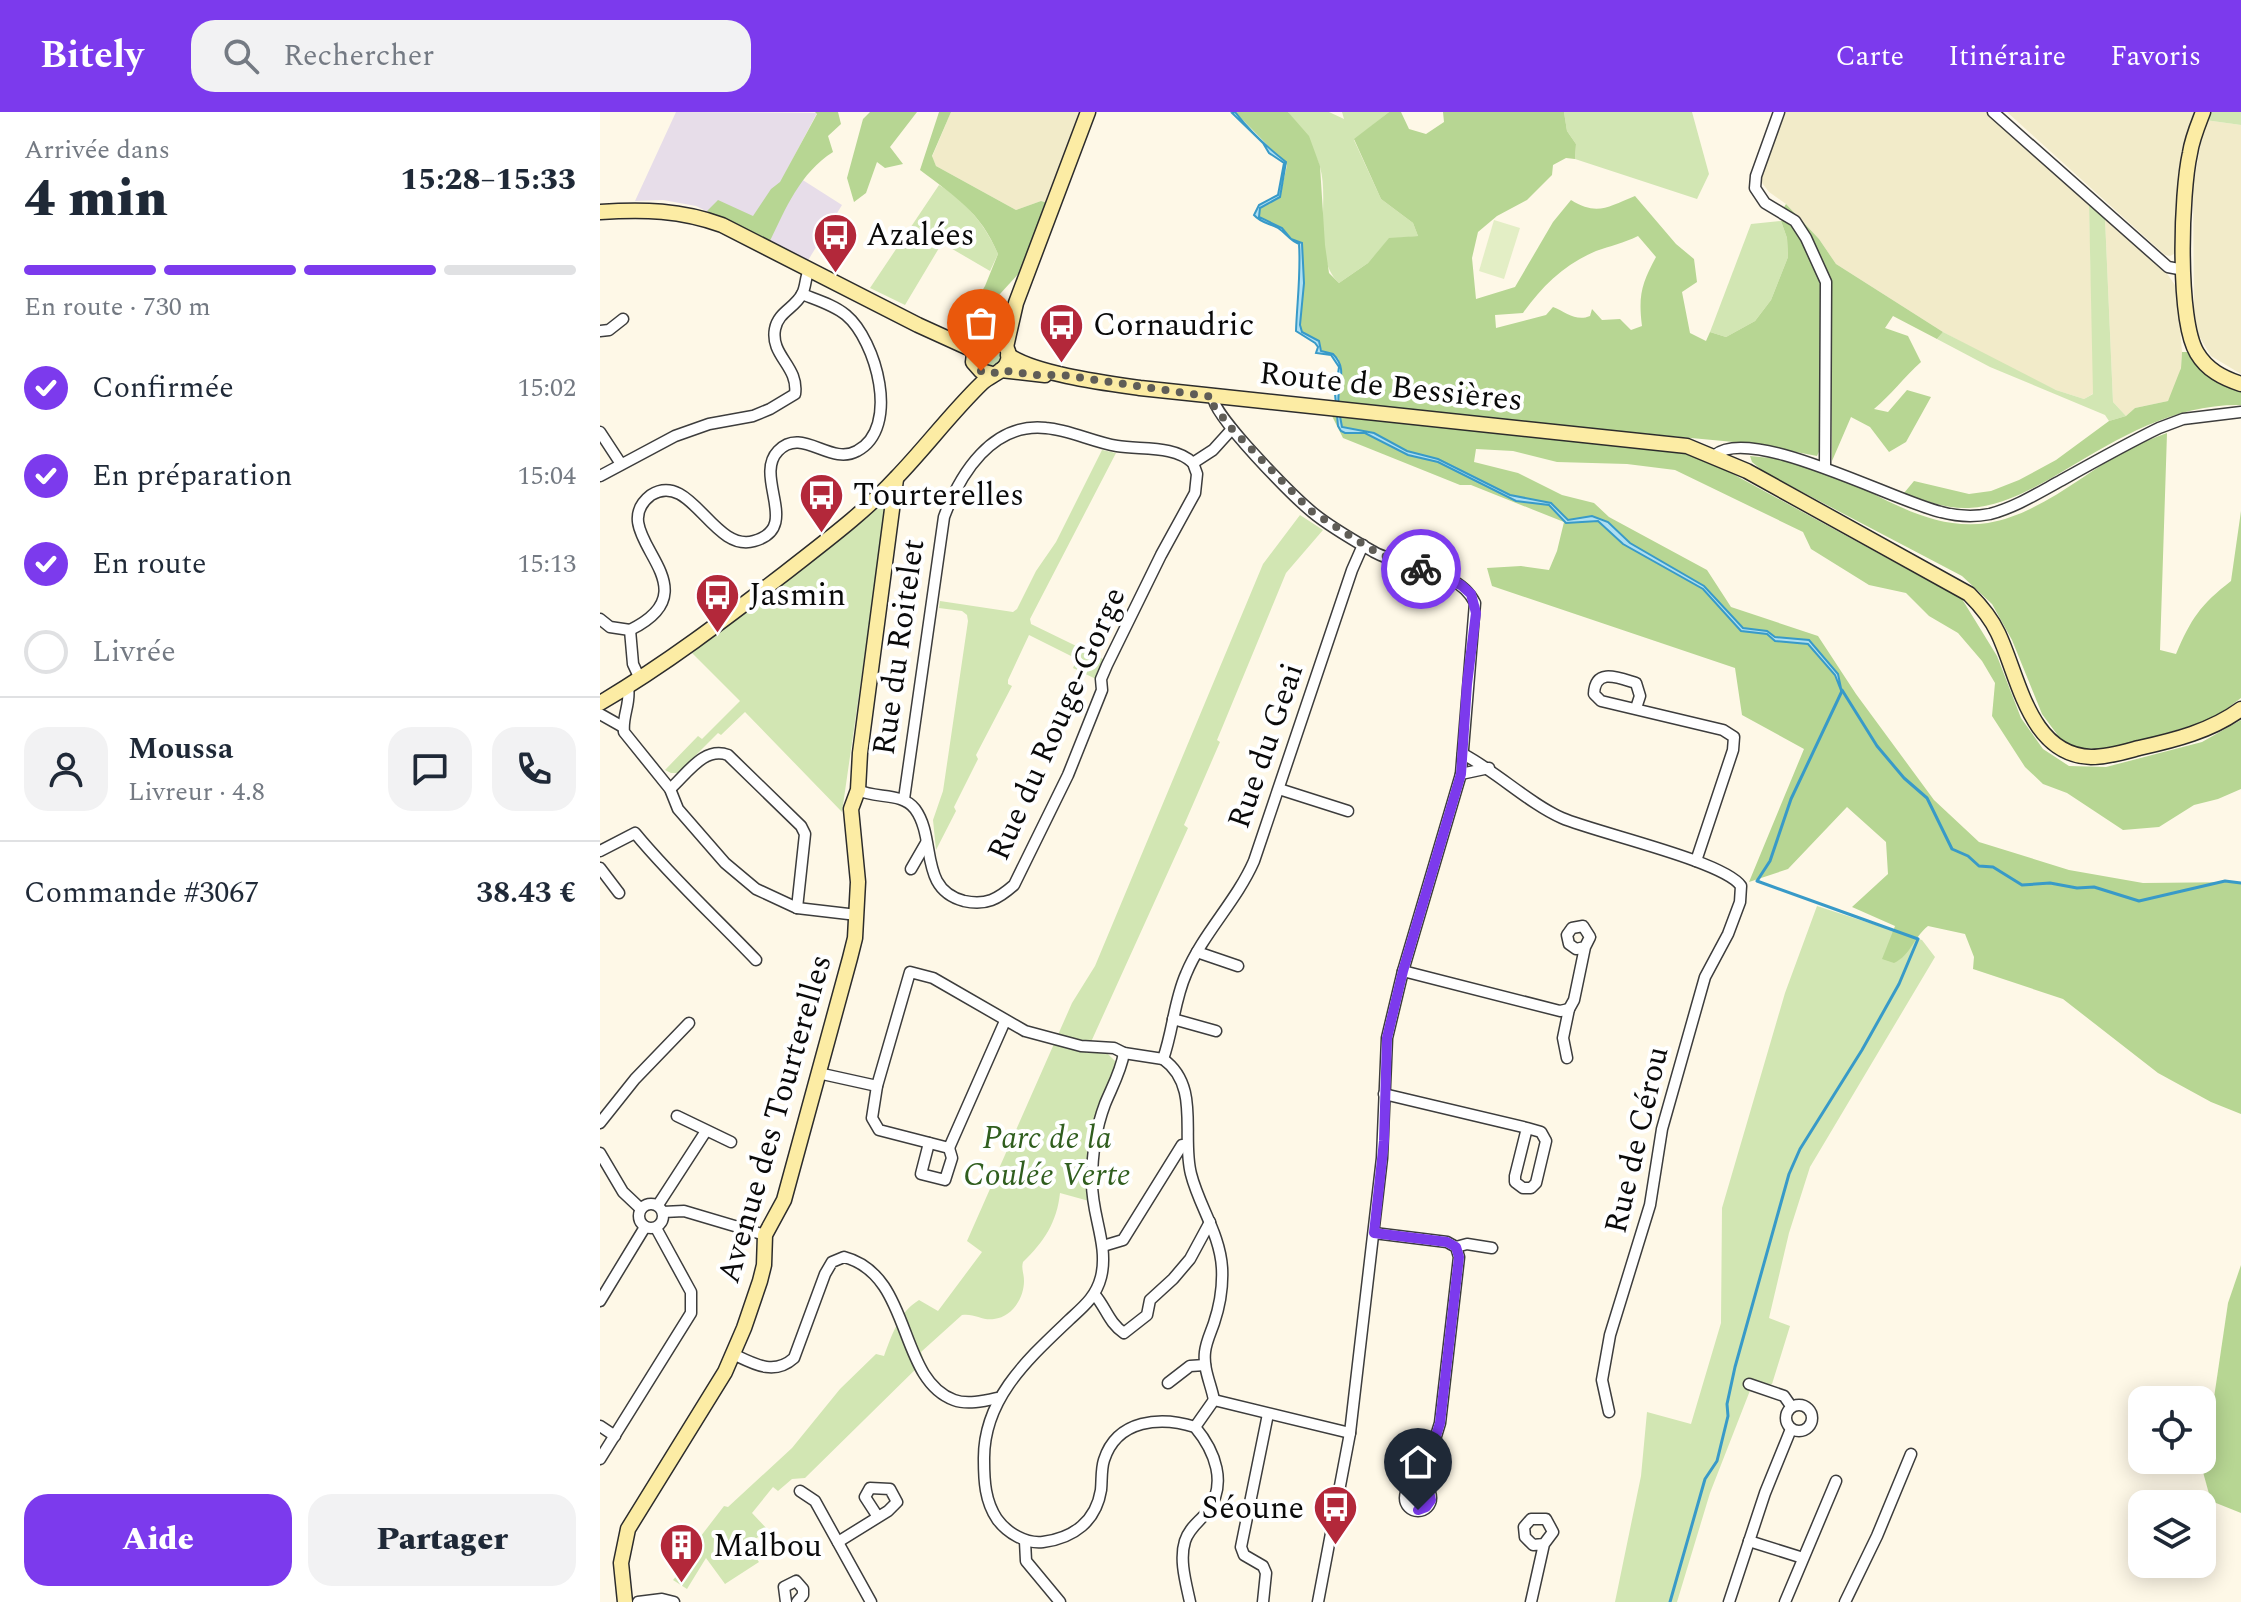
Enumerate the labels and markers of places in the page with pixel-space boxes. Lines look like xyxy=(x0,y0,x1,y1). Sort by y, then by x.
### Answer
bus stop icon: Azalées xyxy=(811,211,859,274)
place label: Azalées xyxy=(866,211,974,260)
pin xyxy=(947,289,1015,371)
bus stop icon: Cornaudric xyxy=(1038,301,1086,364)
place label: Cornaudric xyxy=(1093,301,1254,350)
bus stop icon: Tourterelles xyxy=(798,471,846,534)
place label: Tourterelles xyxy=(853,471,1024,520)
bus stop icon: Jasmin xyxy=(694,571,742,634)
place label: Jasmin xyxy=(749,571,846,620)
pin xyxy=(1384,1428,1452,1510)
place label: Séoune xyxy=(1202,1484,1304,1533)
bus stop icon: Séoune xyxy=(1311,1484,1359,1547)
building icon: Malbou xyxy=(658,1522,706,1585)
place label: Malbou xyxy=(713,1522,822,1571)

